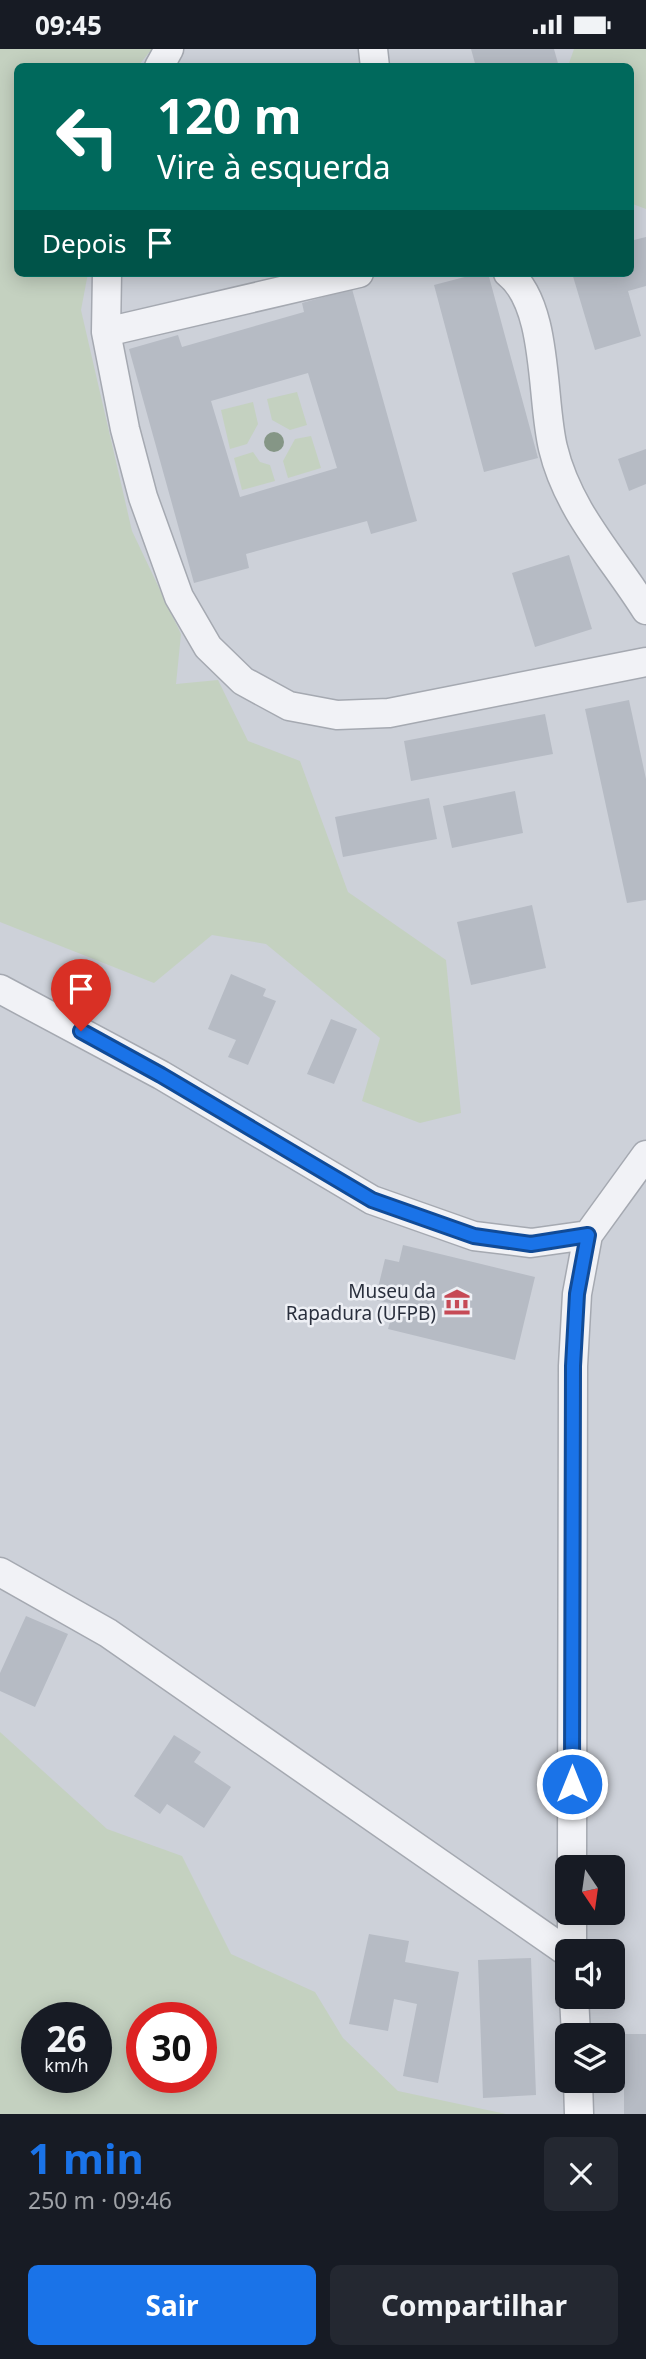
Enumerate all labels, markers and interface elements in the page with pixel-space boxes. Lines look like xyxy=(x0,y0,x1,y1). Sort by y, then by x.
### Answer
text: 09:45 xyxy=(35,7,102,43)
text: 120 m xyxy=(157,82,302,148)
icon: left xyxy=(42,91,133,182)
text: Vire à esquerda xyxy=(157,145,391,188)
icon: arrive xyxy=(141,224,179,262)
text: Depois xyxy=(42,225,127,261)
pin xyxy=(51,959,111,1031)
icon: arrive xyxy=(62,970,100,1008)
place label: Museu da Rapadura (UFPB) xyxy=(286,1278,436,1326)
museum icon: Museu da Rapadura (UFPB) xyxy=(442,1287,472,1317)
position arrow xyxy=(535,1747,609,1821)
north arrow xyxy=(555,1855,625,1925)
map controls xyxy=(555,1855,625,2093)
button: sound xyxy=(555,1939,625,2009)
speed limit sign: 30 xyxy=(126,2002,217,2093)
text: 26 xyxy=(46,2015,87,2062)
button: layers xyxy=(555,2023,625,2093)
text: km/h xyxy=(44,2053,89,2077)
text: 1 min xyxy=(28,2129,144,2186)
button: close xyxy=(544,2137,618,2211)
text: 250 m · 09:46 xyxy=(28,2184,172,2216)
button: Sair xyxy=(28,2265,316,2345)
button: Compartilhar xyxy=(330,2265,618,2345)

